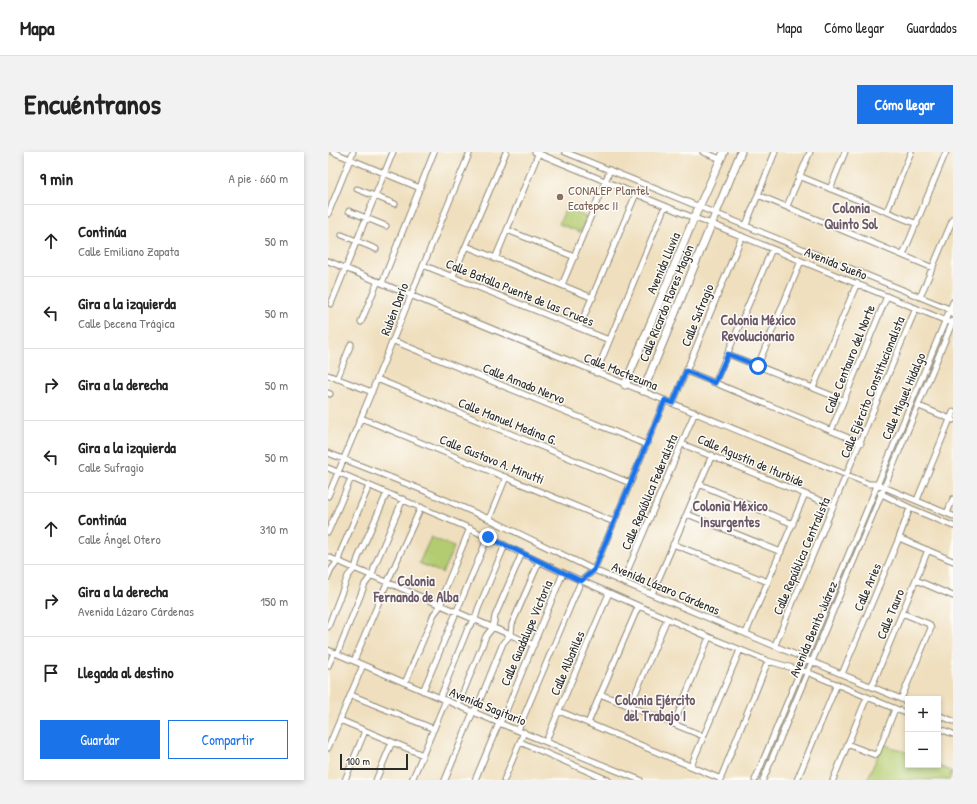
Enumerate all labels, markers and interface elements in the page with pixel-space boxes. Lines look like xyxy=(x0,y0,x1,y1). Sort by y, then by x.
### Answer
text: Mapa xyxy=(20,15,54,41)
text: Mapa xyxy=(777,18,802,37)
text: Cómo llegar xyxy=(824,18,884,37)
text: Guardados xyxy=(906,18,957,37)
text: Encuéntranos xyxy=(24,85,161,123)
button: Cómo llegar xyxy=(857,85,953,124)
text: 9 min xyxy=(40,167,73,190)
text: A pie · 660 m xyxy=(228,169,288,187)
place label: CONALEP Plantel Ecatepec II xyxy=(568,181,650,214)
marker: CONALEP Plantel Ecatepec II xyxy=(555,192,565,202)
district label: Colonia Quinto Sol xyxy=(824,198,878,233)
text: Continúa xyxy=(78,221,126,242)
street label: Avenida Lluvia xyxy=(642,229,684,297)
icon: ahead xyxy=(40,230,62,252)
text: 50 m xyxy=(265,232,288,250)
text: Calle Emiliano Zapata xyxy=(78,242,179,260)
street label: Calle Ricardo Flores Magón xyxy=(634,242,698,364)
street label: Avenida Sueño xyxy=(802,242,870,284)
street label: Calle Batalla Puente de las Cruces xyxy=(443,254,597,330)
street label: Rubén Darío xyxy=(376,280,412,338)
street label: Calle Sufragio xyxy=(676,281,718,349)
text: Gira a la izquierda xyxy=(78,293,176,314)
icon: left xyxy=(40,302,62,324)
street label: Calle Centauro del Norte xyxy=(819,302,879,416)
text: 50 m xyxy=(265,304,288,322)
district label: Colonia México Revolucionario xyxy=(720,310,796,345)
text: Calle Decena Trágica xyxy=(78,314,175,332)
street label: Calle Ejército Constitucionalista xyxy=(835,314,909,460)
street label: Calle Moctezuma xyxy=(581,348,661,394)
street label: Calle Miguel Hidalgo xyxy=(877,350,929,442)
route start xyxy=(749,357,767,375)
street label: Calle Amado Nervo xyxy=(480,358,568,408)
icon: right xyxy=(40,374,62,396)
text: Gira a la derecha xyxy=(78,374,168,395)
text: 50 m xyxy=(265,376,288,394)
street label: Calle Manuel Medina G. xyxy=(456,393,560,449)
street label: Calle Agustín de Iturbide xyxy=(695,429,807,491)
street label: Calle Gustavo A. Minutti xyxy=(437,430,547,488)
street label: Calle República Federalista xyxy=(616,431,682,553)
text: Gira a la izquierda xyxy=(78,437,176,458)
icon: left xyxy=(40,446,62,468)
text: 50 m xyxy=(265,448,288,466)
text: Calle Sufragio xyxy=(78,458,144,476)
street label: Calle República Centralista xyxy=(768,494,834,618)
district label: Colonia México Insurgentes xyxy=(692,496,768,533)
text: Continúa xyxy=(78,509,126,530)
icon: ahead xyxy=(40,518,62,540)
text: 310 m xyxy=(260,520,288,538)
route end xyxy=(479,528,497,546)
text: Calle Ángel Otero xyxy=(78,530,161,548)
street label: Avenida Lázaro Cárdenas xyxy=(609,557,723,619)
street label: Calle Aries xyxy=(849,560,885,614)
district label: Colonia Fernando de Alba xyxy=(373,571,459,606)
street label: Calle Guadalupe Victoria xyxy=(496,577,556,689)
street label: Avenida Benito Juárez xyxy=(785,578,842,680)
text: Gira a la derecha xyxy=(78,581,168,602)
street label: Calle Tauro xyxy=(872,586,908,642)
icon: right xyxy=(40,590,62,612)
text: 150 m xyxy=(260,592,288,610)
text: Avenida Lázaro Cárdenas xyxy=(78,602,194,620)
street label: Calle Albañiles xyxy=(545,628,589,698)
icon: arrive xyxy=(40,662,62,684)
text: Llegada al destino xyxy=(78,662,174,683)
street label: Avenida Sagitario xyxy=(447,682,529,730)
district label: Colonia Ejército del Trabajo I xyxy=(615,690,696,726)
map controls xyxy=(905,696,941,768)
button: + xyxy=(905,696,941,732)
button: Guardar xyxy=(40,720,160,759)
button: Compartir xyxy=(168,720,288,759)
button: − xyxy=(905,732,941,768)
scale bar xyxy=(340,752,408,771)
text: 100 m xyxy=(346,754,370,768)

